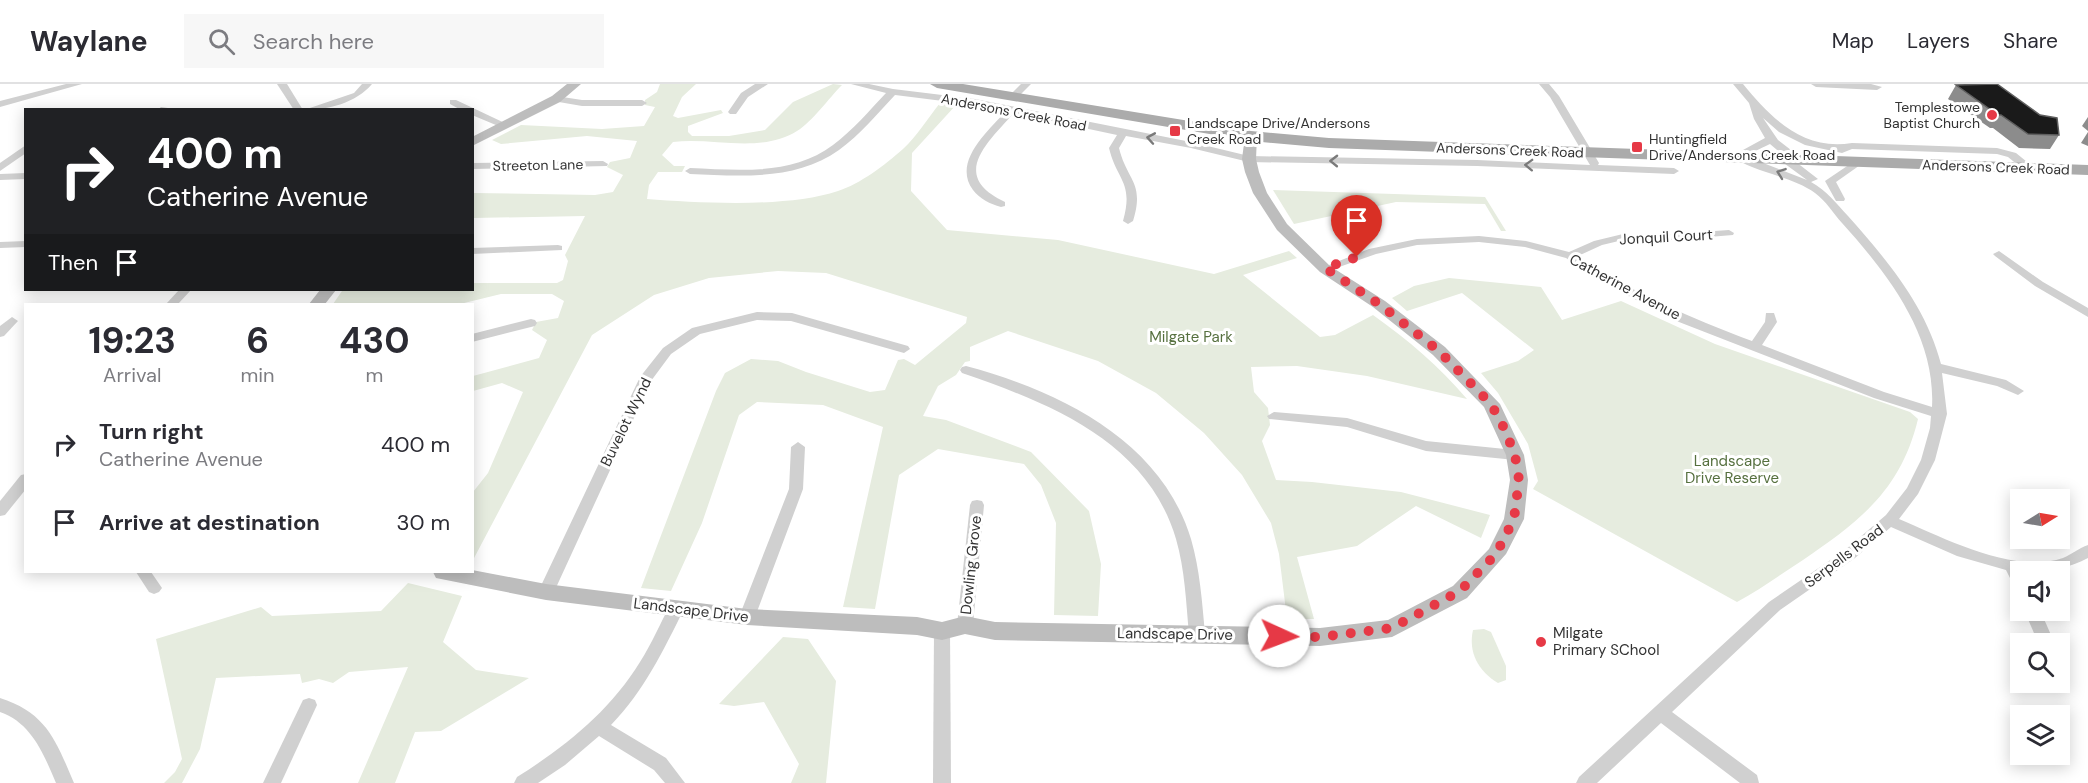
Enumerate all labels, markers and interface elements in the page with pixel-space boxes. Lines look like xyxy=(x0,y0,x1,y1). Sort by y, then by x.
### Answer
search box xyxy=(184,14,604,68)
text: Waylane xyxy=(30,23,148,60)
icon: search xyxy=(205,25,238,58)
text: Search here xyxy=(253,27,374,56)
text: Map xyxy=(1832,27,1874,55)
text: Layers xyxy=(1907,27,1970,55)
text: Share xyxy=(2003,27,2058,55)
street label: Andersons Creek Road xyxy=(940,89,1088,135)
place label: Templestowe Baptist Church xyxy=(1884,98,1980,132)
marker: Templestowe Baptist Church xyxy=(1985,108,1999,122)
place label: Landscape Drive/Andersons Creek Road xyxy=(1187,114,1370,148)
marker: Landscape Drive/Andersons Creek Road xyxy=(1168,124,1182,138)
text: 400 m xyxy=(147,126,283,181)
place label: Huntingfield Drive/Andersons Creek Road xyxy=(1649,130,1835,164)
icon: right xyxy=(48,132,126,210)
one-way arrow xyxy=(1147,132,1157,145)
street label: Andersons Creek Road xyxy=(1436,138,1584,162)
marker: Huntingfield Drive/Andersons Creek Road xyxy=(1630,140,1644,154)
street label: Streeton Lane xyxy=(493,155,583,175)
one-way arrow xyxy=(1329,155,1338,167)
street label: Andersons Creek Road xyxy=(1922,155,2070,179)
one-way arrow xyxy=(1524,159,1533,172)
one-way arrow xyxy=(1776,168,1787,181)
text: Catherine Avenue xyxy=(147,179,368,214)
pin xyxy=(1331,195,1382,257)
icon: arrive xyxy=(1340,204,1373,237)
street label: Jonquil Court xyxy=(1619,225,1713,249)
icon: arrive xyxy=(110,246,143,279)
text: Then xyxy=(48,248,98,277)
street label: Catherine Avenue xyxy=(1566,249,1684,325)
text: 19:23 xyxy=(88,317,176,364)
text: 6 xyxy=(246,317,269,364)
text: 430 xyxy=(339,317,410,364)
park label: Milgate Park xyxy=(1149,327,1233,347)
text: Arrival xyxy=(103,362,161,388)
text: min xyxy=(241,362,275,388)
text: m xyxy=(365,362,383,388)
street label: Buvelot Wynd xyxy=(596,374,656,470)
text: Turn right xyxy=(99,417,204,446)
icon: right xyxy=(48,428,81,461)
text: 400 m xyxy=(381,430,450,459)
text: Catherine Avenue xyxy=(99,446,263,472)
park label: Landscape Drive Reserve xyxy=(1685,451,1779,488)
north arrow xyxy=(2010,489,2070,549)
map controls xyxy=(2010,489,2070,765)
icon: arrive xyxy=(48,506,81,539)
text: Arrive at destination xyxy=(99,508,320,537)
text: 30 m xyxy=(396,508,450,537)
street label: Dowling Grove xyxy=(956,514,986,616)
street label: Serpells Road xyxy=(1801,520,1887,592)
button: sound xyxy=(2010,561,2070,621)
street label: Landscape Drive xyxy=(632,593,750,627)
position arrow xyxy=(1247,604,1311,668)
street label: Landscape Drive xyxy=(1117,623,1233,645)
place label: Milgate Primary SChool xyxy=(1553,623,1659,660)
button: search xyxy=(2010,633,2070,693)
marker: Milgate Primary SChool xyxy=(1534,635,1548,649)
button: layers xyxy=(2010,705,2070,765)

